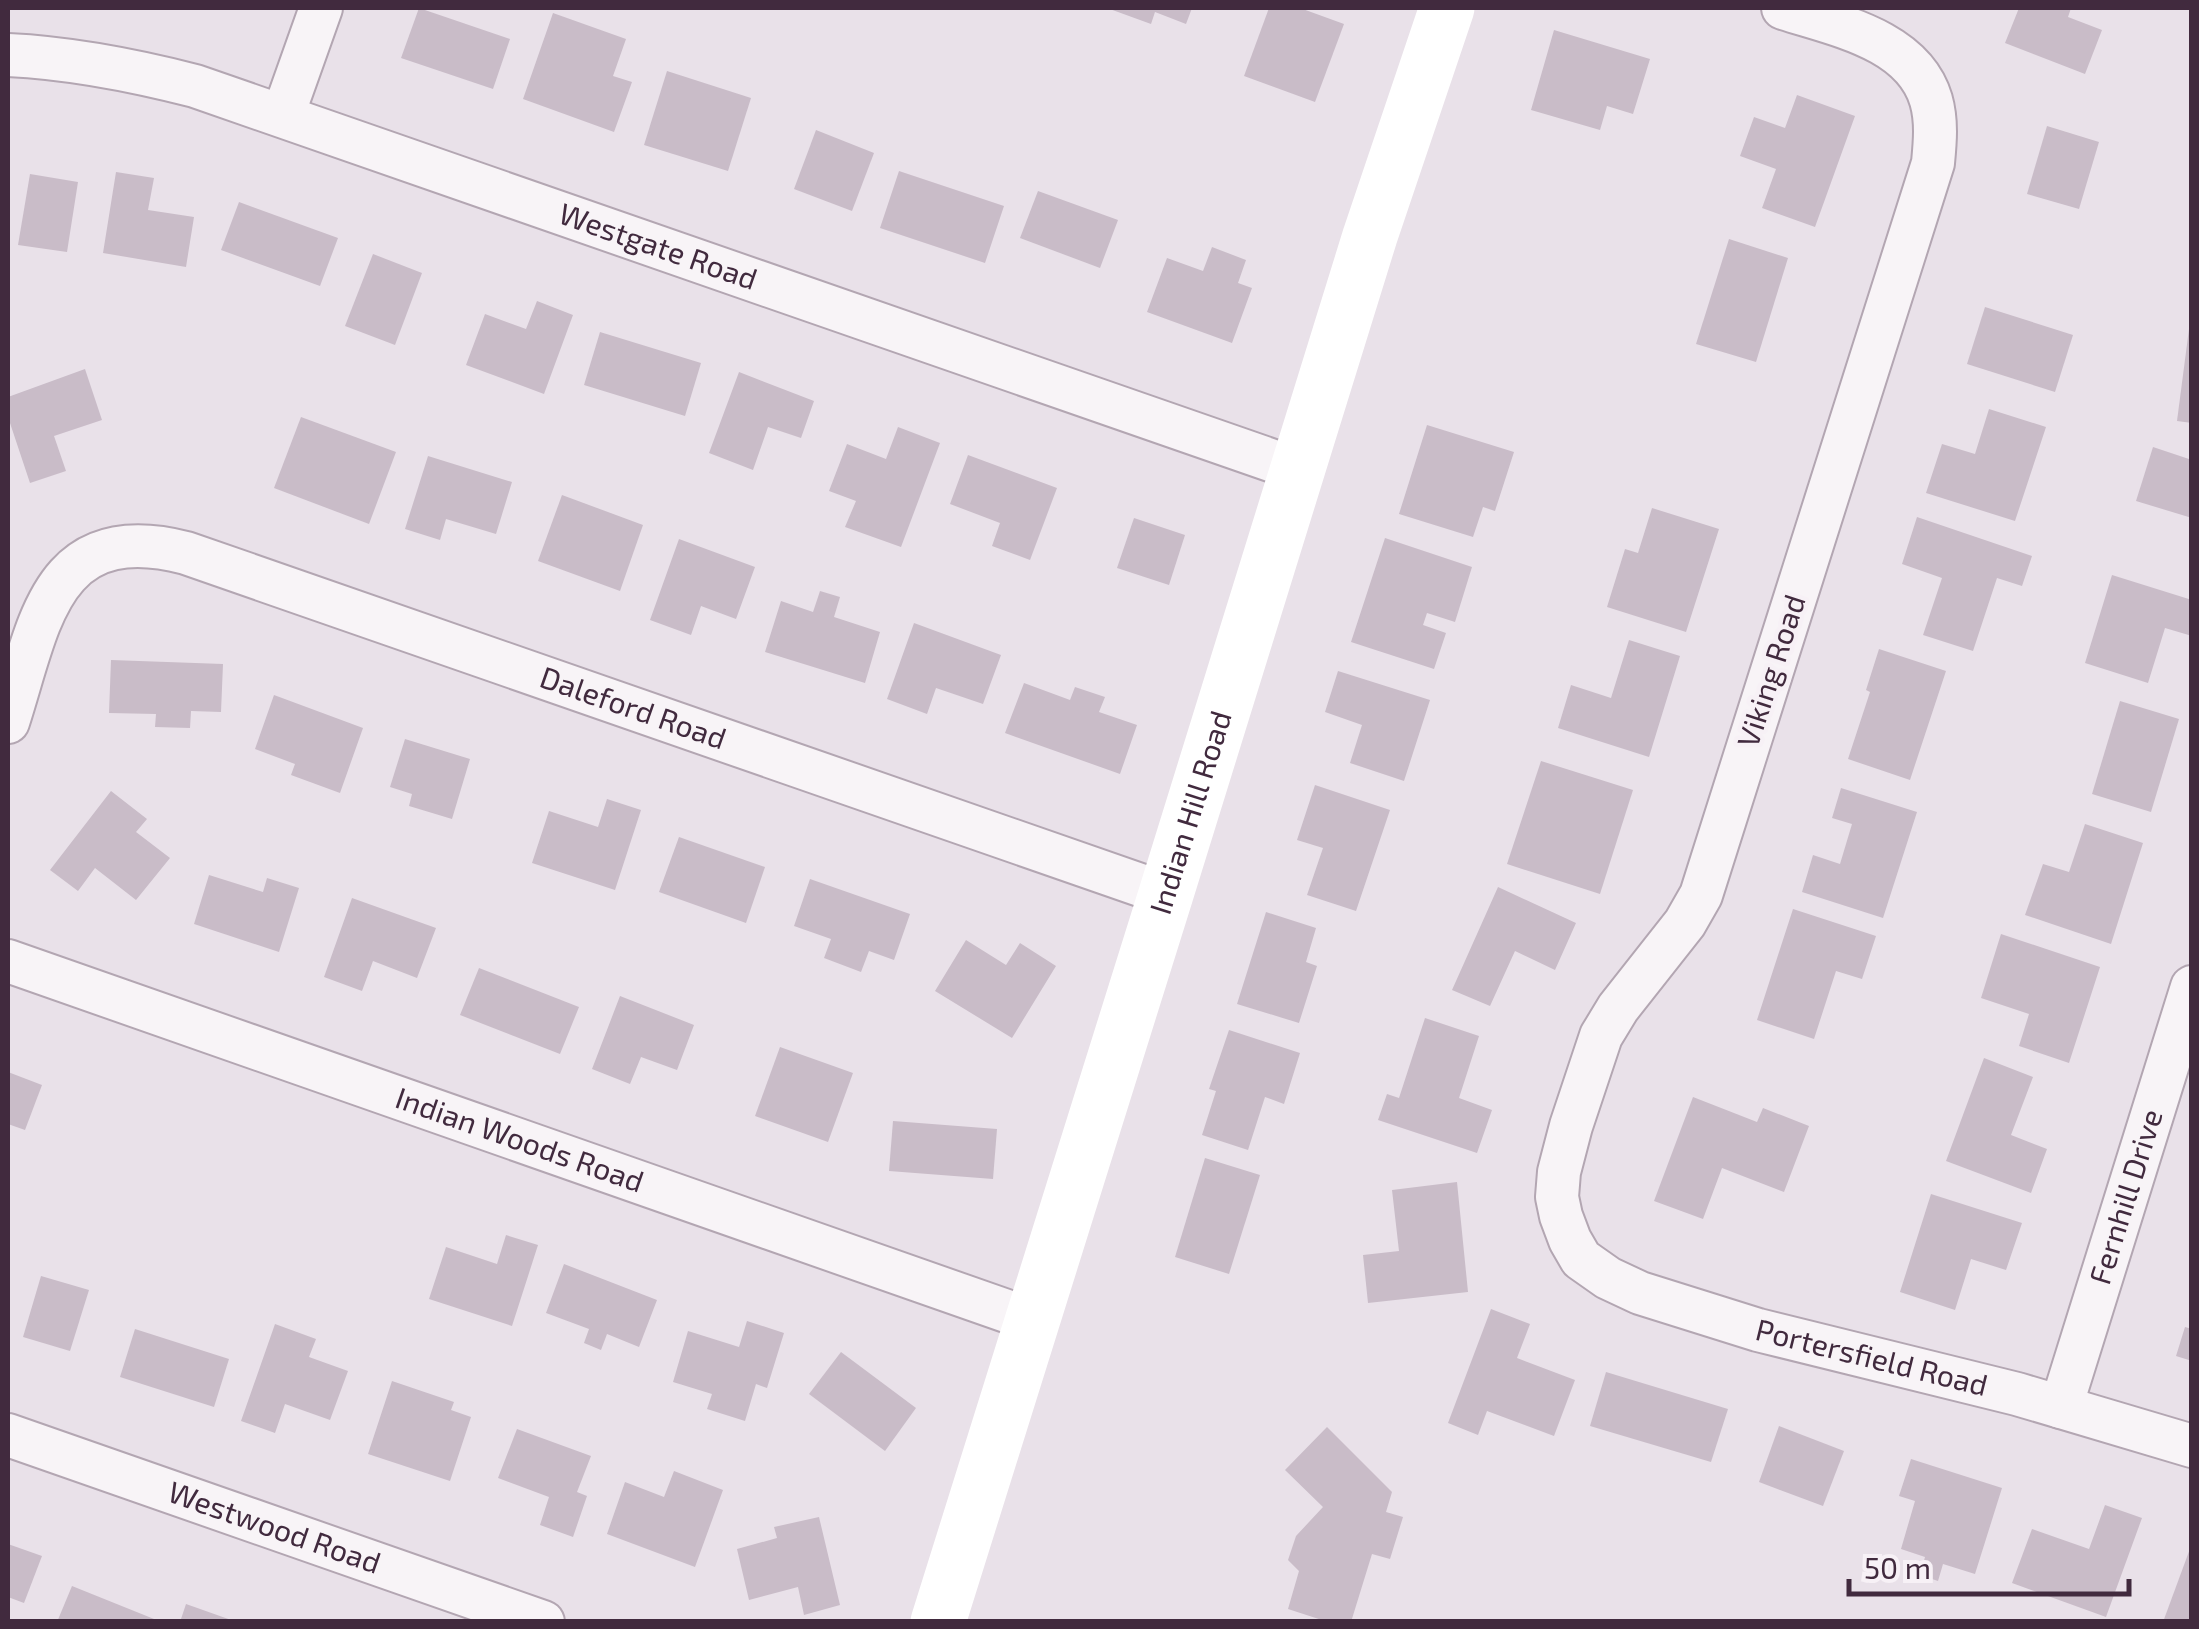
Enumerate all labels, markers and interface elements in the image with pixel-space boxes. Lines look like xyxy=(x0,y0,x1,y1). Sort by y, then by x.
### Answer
street label: Westgate Road xyxy=(555,194,762,296)
street label: Viking Road xyxy=(1729,590,1812,751)
street label: Daleford Road xyxy=(536,658,731,756)
street label: Indian Hill Road xyxy=(1141,706,1238,918)
street label: Indian Woods Road xyxy=(391,1078,649,1199)
street label: Fernhill Drive xyxy=(2080,1105,2169,1288)
street label: Portersfield Road xyxy=(1752,1310,1992,1402)
street label: Westwood Road xyxy=(164,1472,386,1580)
scale bar xyxy=(1849,1534,2129,1596)
text: 50 m xyxy=(1864,1549,1931,1585)

